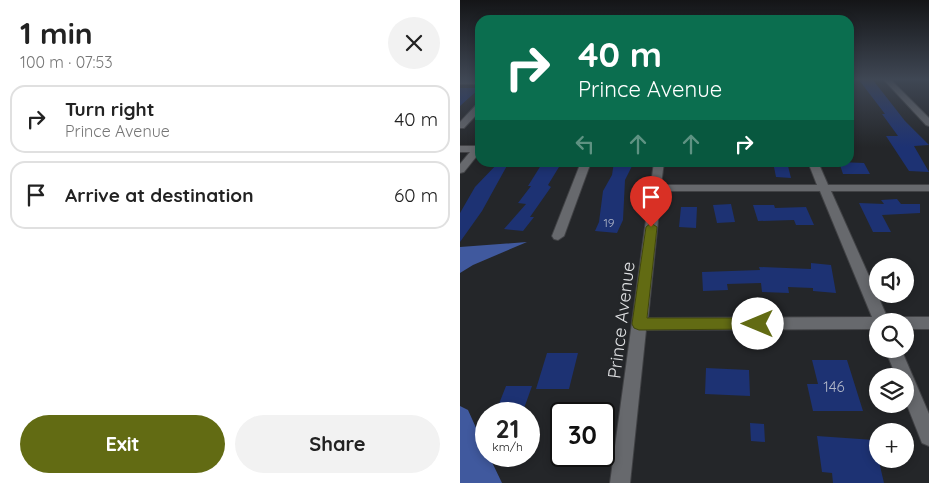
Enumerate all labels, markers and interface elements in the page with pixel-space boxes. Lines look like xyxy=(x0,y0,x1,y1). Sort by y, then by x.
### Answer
text: 1 min xyxy=(20,14,93,52)
button: close xyxy=(388,17,440,69)
text: 40 m xyxy=(578,32,662,76)
icon: right xyxy=(495,35,560,100)
text: 100 m · 07:53 xyxy=(20,52,113,72)
text: Prince Avenue xyxy=(578,75,722,103)
text: Turn right xyxy=(65,97,154,121)
icon: right xyxy=(22,105,50,133)
text: 40 m xyxy=(394,107,438,131)
text: Prince Avenue xyxy=(65,121,170,141)
icon: left xyxy=(571,130,599,158)
icon: ahead xyxy=(624,130,652,158)
icon: ahead xyxy=(677,130,705,158)
icon: right xyxy=(730,130,758,158)
pin xyxy=(630,176,672,227)
icon: arrive xyxy=(22,181,50,209)
text: Arrive at destination xyxy=(65,183,254,207)
text: 60 m xyxy=(394,183,438,207)
icon: arrive xyxy=(637,183,665,211)
house number: 19 xyxy=(603,215,615,230)
map controls xyxy=(869,258,914,468)
button: sound xyxy=(869,258,914,303)
street label: Prince Avenue xyxy=(602,260,640,380)
position arrow xyxy=(731,297,783,349)
button: search xyxy=(869,313,914,358)
button: layers xyxy=(869,368,914,413)
house number: 146 xyxy=(823,377,845,396)
speed limit sign: 30 xyxy=(550,402,615,467)
text: 21 xyxy=(496,413,519,444)
button: Exit xyxy=(20,415,225,473)
button: Share xyxy=(235,415,440,473)
button: + xyxy=(869,423,914,468)
text: km/h xyxy=(492,439,523,454)

